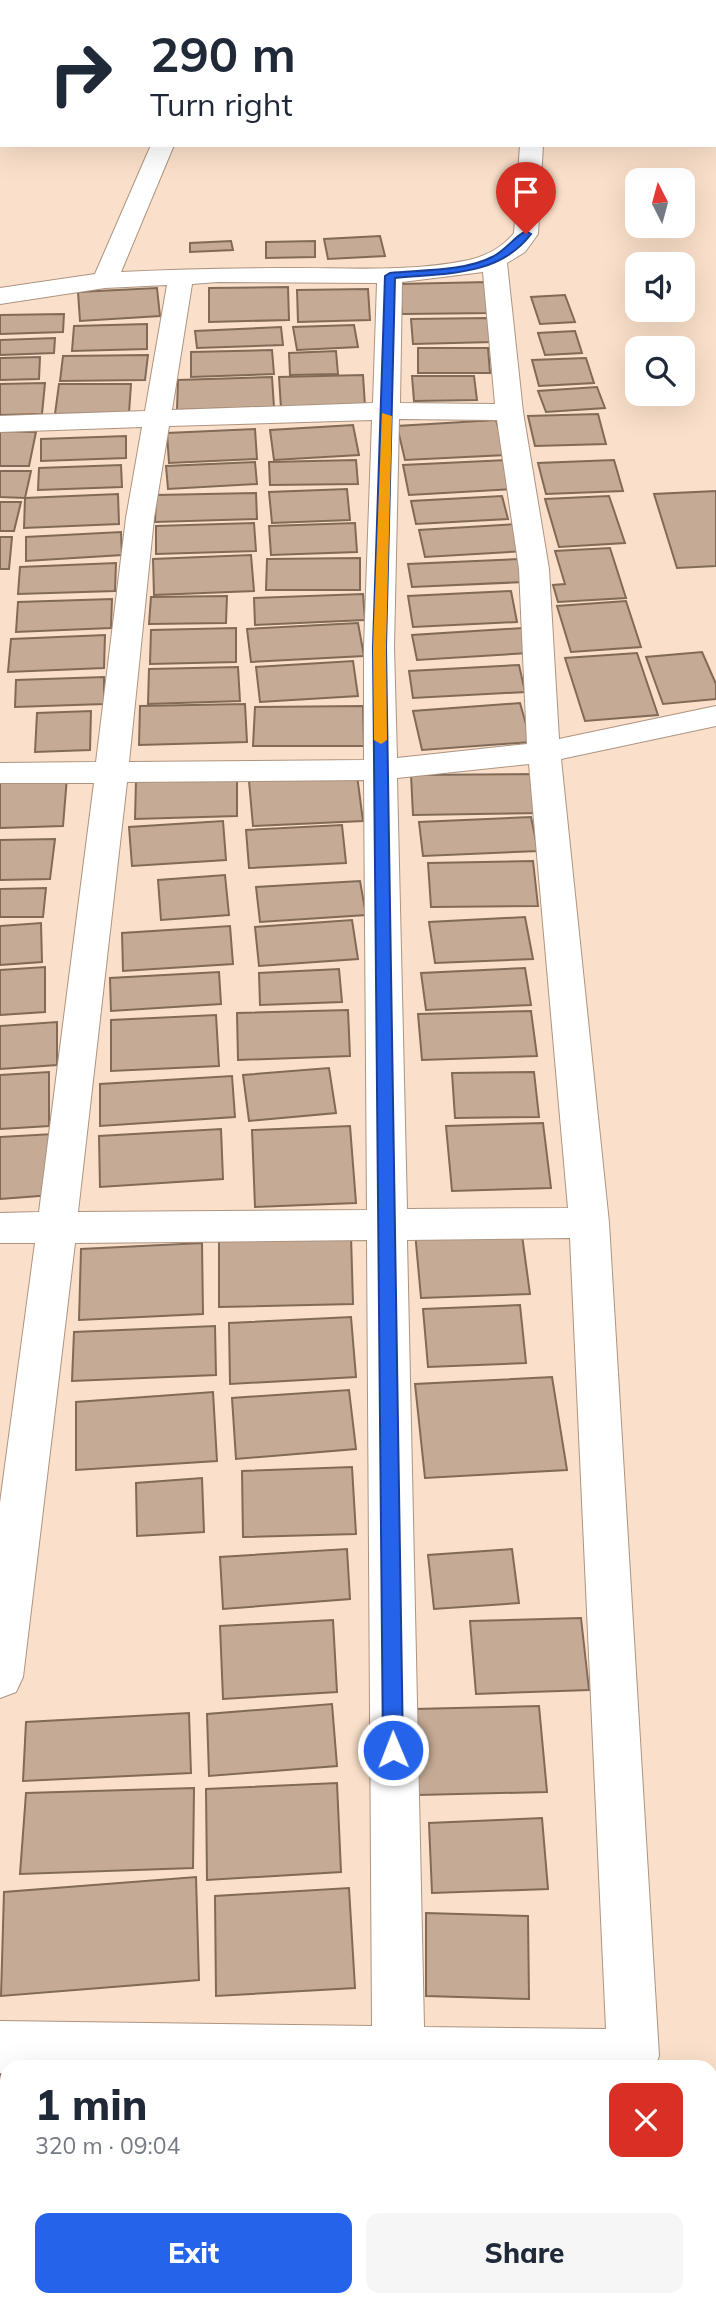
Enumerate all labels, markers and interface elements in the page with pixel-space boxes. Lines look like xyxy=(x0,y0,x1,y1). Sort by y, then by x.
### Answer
text: 290 m xyxy=(150,23,296,84)
icon: right xyxy=(35,28,126,119)
text: Turn right xyxy=(150,84,293,124)
pin xyxy=(496,162,556,234)
north arrow xyxy=(625,168,695,238)
map controls xyxy=(625,168,695,406)
icon: arrive xyxy=(507,173,545,211)
button: sound xyxy=(625,252,695,322)
button: search xyxy=(625,336,695,406)
position arrow xyxy=(356,1713,430,1787)
text: 1 min xyxy=(35,2078,148,2131)
button: close xyxy=(609,2083,683,2157)
text: 320 m · 09:04 xyxy=(35,2131,180,2160)
button: Exit xyxy=(35,2213,352,2293)
button: Share xyxy=(366,2213,683,2293)

